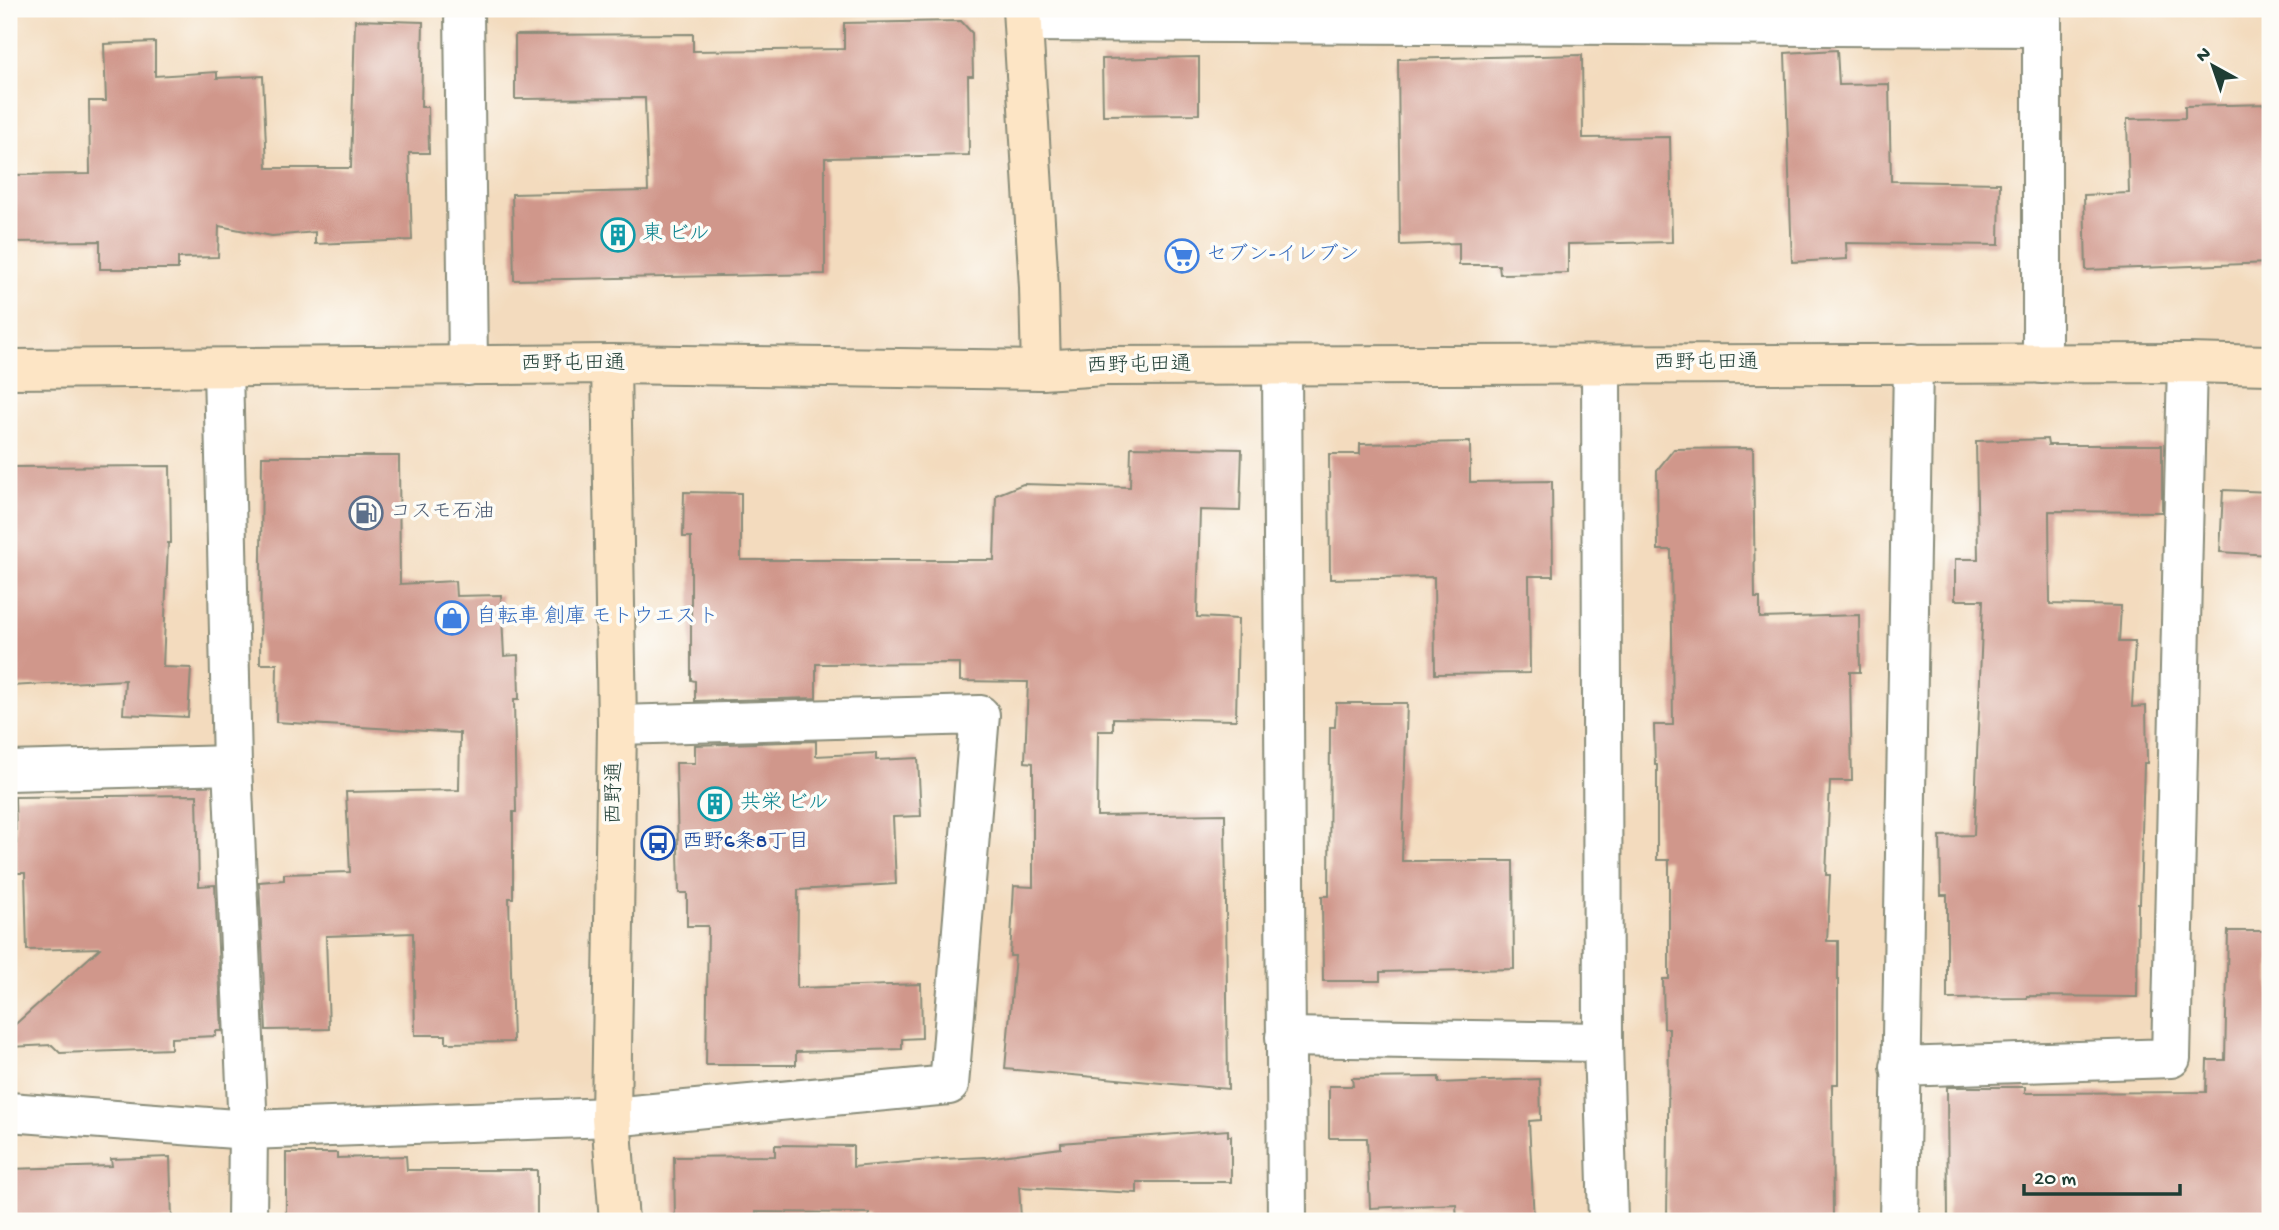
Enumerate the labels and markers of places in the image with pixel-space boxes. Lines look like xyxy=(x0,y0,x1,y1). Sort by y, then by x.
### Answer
building icon: 東 ビル xyxy=(599,216,637,254)
place label: 東 ビル xyxy=(642,221,710,248)
supermarket icon: セブン-イレブン xyxy=(1163,237,1201,275)
place label: セブン-イレブン xyxy=(1206,243,1360,269)
fuel station icon: コスモ石油 xyxy=(347,494,385,532)
place label: コスモ石油 xyxy=(390,500,494,526)
shop icon: 自転車 創庫 モトウエスト xyxy=(433,599,471,637)
place label: 自転車 創庫 モトウエスト xyxy=(476,604,719,631)
building icon: 共栄 ビル xyxy=(696,785,734,823)
place label: 共栄 ビル xyxy=(740,791,829,817)
bus stop icon: 西野6条8丁目 xyxy=(639,824,677,862)
place label: 西野6条8丁目 xyxy=(682,830,809,856)

